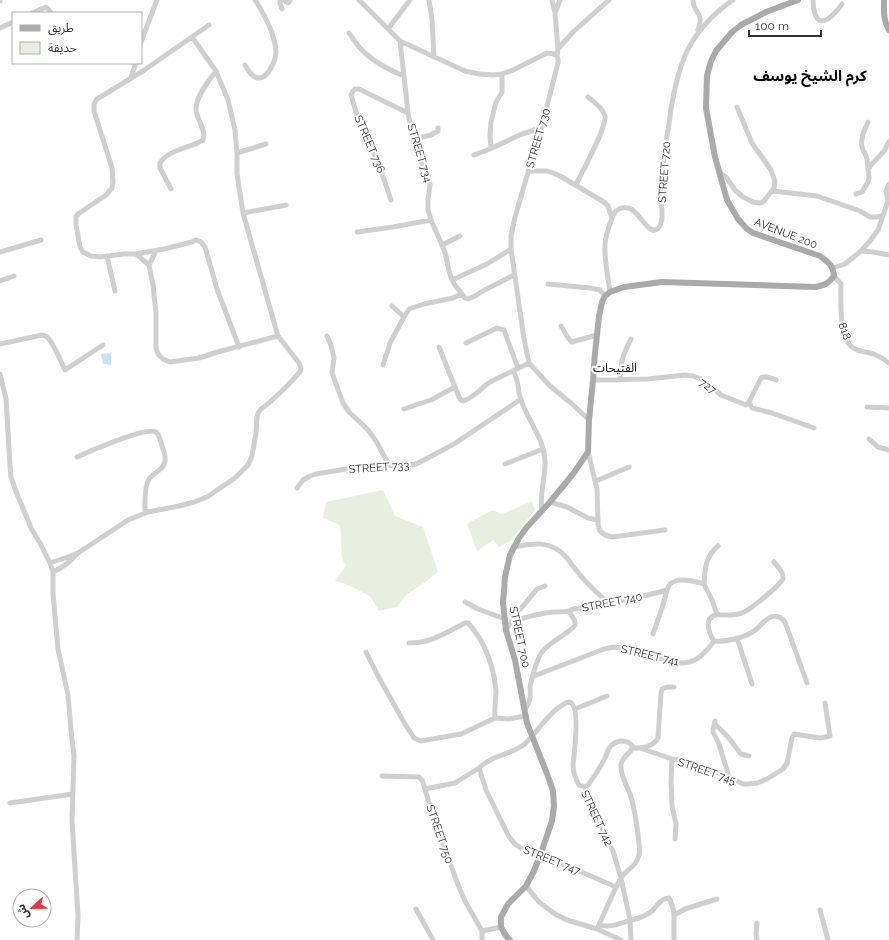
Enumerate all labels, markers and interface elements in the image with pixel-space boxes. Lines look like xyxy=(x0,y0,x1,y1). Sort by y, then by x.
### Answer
legend xyxy=(12,12,142,64)
scale bar xyxy=(749,12,821,38)
text: 100 m xyxy=(755,19,789,33)
text: طريق xyxy=(48,21,74,36)
text: حديقة xyxy=(48,41,77,55)
district label: كرم الشيخ يوسف xyxy=(753,67,867,87)
street label: STREET 730 xyxy=(524,106,553,170)
street label: STREET 736 xyxy=(352,113,388,175)
street label: STREET 734 xyxy=(404,122,435,184)
street label: STREET 720 xyxy=(656,141,673,203)
street label: AVENUE 200 xyxy=(752,215,819,252)
street label: 818 xyxy=(835,321,854,342)
district label: الفتيحات xyxy=(593,361,637,375)
street label: 727 xyxy=(697,376,719,397)
street label: STREET 733 xyxy=(348,459,410,476)
street label: STREET 740 xyxy=(581,590,644,615)
street label: STREET 700 xyxy=(507,605,532,669)
street label: STREET 741 xyxy=(620,642,680,669)
street label: STREET 745 xyxy=(676,755,738,787)
street label: STREET 742 xyxy=(578,788,615,848)
street label: STREET 750 xyxy=(423,803,456,866)
street label: STREET 747 xyxy=(521,843,582,878)
north arrow xyxy=(12,888,52,928)
text: ش xyxy=(14,902,32,921)

